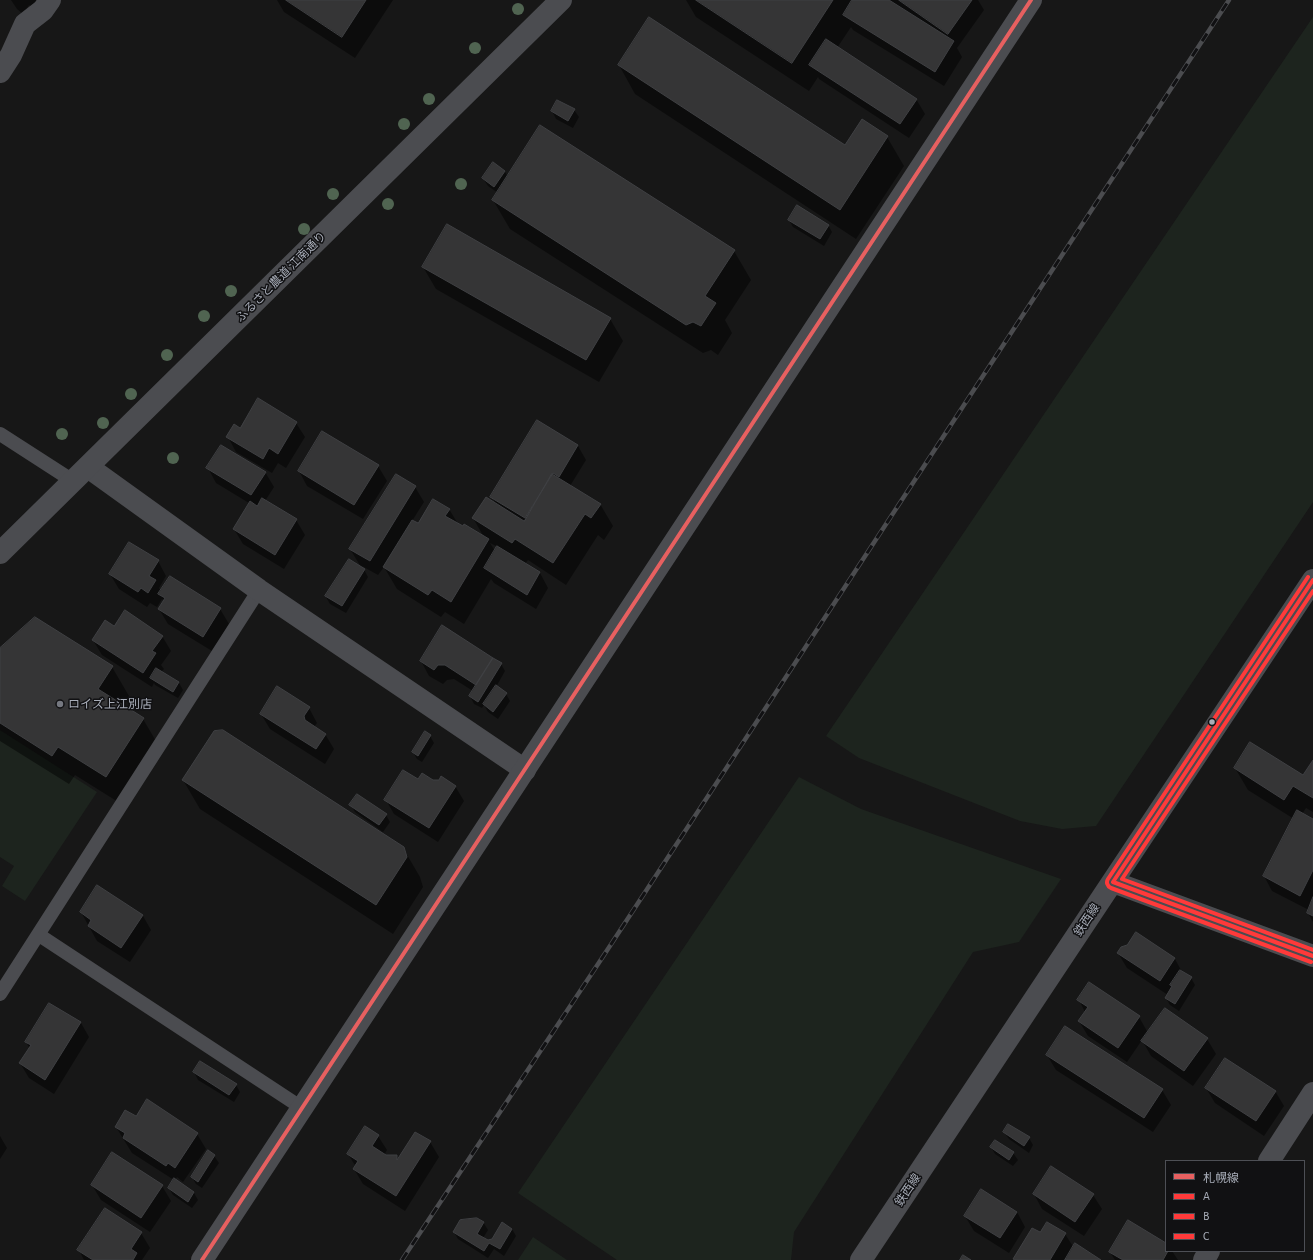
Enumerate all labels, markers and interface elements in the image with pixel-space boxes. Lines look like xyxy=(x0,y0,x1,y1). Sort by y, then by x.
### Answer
street label: ふるさと農道 江南通り xyxy=(233,229,329,325)
place label: ロイズ上江別店 xyxy=(68,697,152,711)
marker: ロイズ上江別店 xyxy=(55,699,65,709)
unlabelled marker xyxy=(1207,717,1217,727)
street label: 鉄西線 xyxy=(1071,901,1103,939)
legend xyxy=(1165,1160,1305,1252)
street label: 鉄西線 xyxy=(892,1171,924,1209)
text: 札幌線 xyxy=(1203,1172,1239,1184)
text: A xyxy=(1203,1190,1210,1202)
text: B xyxy=(1203,1210,1209,1222)
text: C xyxy=(1203,1230,1209,1242)

